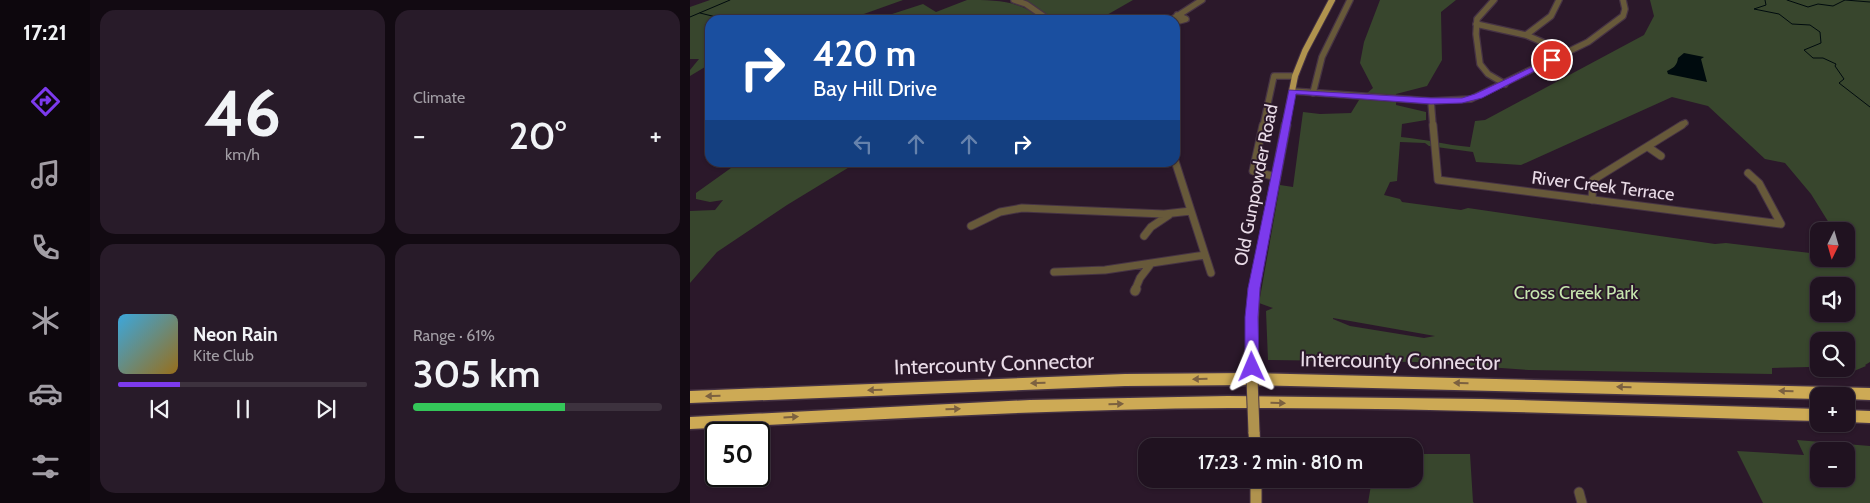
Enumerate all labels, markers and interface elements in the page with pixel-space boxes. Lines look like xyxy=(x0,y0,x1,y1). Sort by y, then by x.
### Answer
text: 17:21 xyxy=(23,19,67,46)
text: 420 m xyxy=(813,32,916,75)
icon: right xyxy=(730,35,795,100)
pin xyxy=(1531,39,1573,81)
icon: arrive xyxy=(1538,46,1566,74)
text: 46 xyxy=(204,73,281,152)
text: Bay Hill Drive xyxy=(813,75,937,102)
icon: directions xyxy=(28,84,63,119)
text: Climate xyxy=(413,88,465,107)
street label: Old Gunpowder Road xyxy=(1230,102,1282,268)
text: 20° xyxy=(509,112,566,159)
text: − xyxy=(413,118,425,152)
text: + xyxy=(650,118,662,152)
icon: left xyxy=(849,130,877,158)
icon: ahead xyxy=(902,130,930,158)
icon: ahead xyxy=(955,130,983,158)
icon: right xyxy=(1008,130,1036,158)
text: km/h xyxy=(225,145,260,164)
icon: music xyxy=(28,157,63,192)
street label: River Creek Terrace xyxy=(1530,166,1676,206)
north arrow xyxy=(1810,222,1855,268)
map controls xyxy=(1810,222,1855,487)
icon: phone xyxy=(28,230,63,265)
button: sound xyxy=(1810,277,1855,322)
park label: Cross Creek Park xyxy=(1514,282,1639,304)
icon: climate xyxy=(28,303,63,338)
text: Neon Rain xyxy=(193,323,278,346)
text: Range · 61% xyxy=(413,326,495,345)
button: search xyxy=(1810,332,1855,377)
position arrow xyxy=(1225,340,1277,392)
text: Kite Club xyxy=(193,346,254,365)
street label: Intercounty Connector xyxy=(1300,346,1501,375)
street label: Intercounty Connector xyxy=(894,348,1095,379)
text: 305 km xyxy=(413,350,540,397)
one-way arrow xyxy=(1192,375,1208,383)
icon: car xyxy=(28,376,63,411)
one-way arrow xyxy=(1029,379,1045,387)
one-way arrow xyxy=(1453,379,1469,387)
one-way arrow xyxy=(1616,383,1632,391)
one-way arrow xyxy=(867,386,883,394)
one-way arrow xyxy=(1778,387,1794,395)
button: + xyxy=(1810,387,1855,432)
one-way arrow xyxy=(705,393,721,401)
icon: previous xyxy=(146,395,174,423)
icon: pause xyxy=(229,395,257,423)
icon: next xyxy=(312,395,340,423)
one-way arrow xyxy=(1271,399,1287,407)
one-way arrow xyxy=(1108,400,1124,408)
one-way arrow xyxy=(946,405,962,413)
one-way arrow xyxy=(783,413,799,421)
speed limit sign: 50 xyxy=(705,422,770,487)
button: − xyxy=(1810,442,1855,487)
icon: filters xyxy=(28,449,63,484)
text: 17:23 · 2 min · 810 m xyxy=(1198,451,1363,474)

